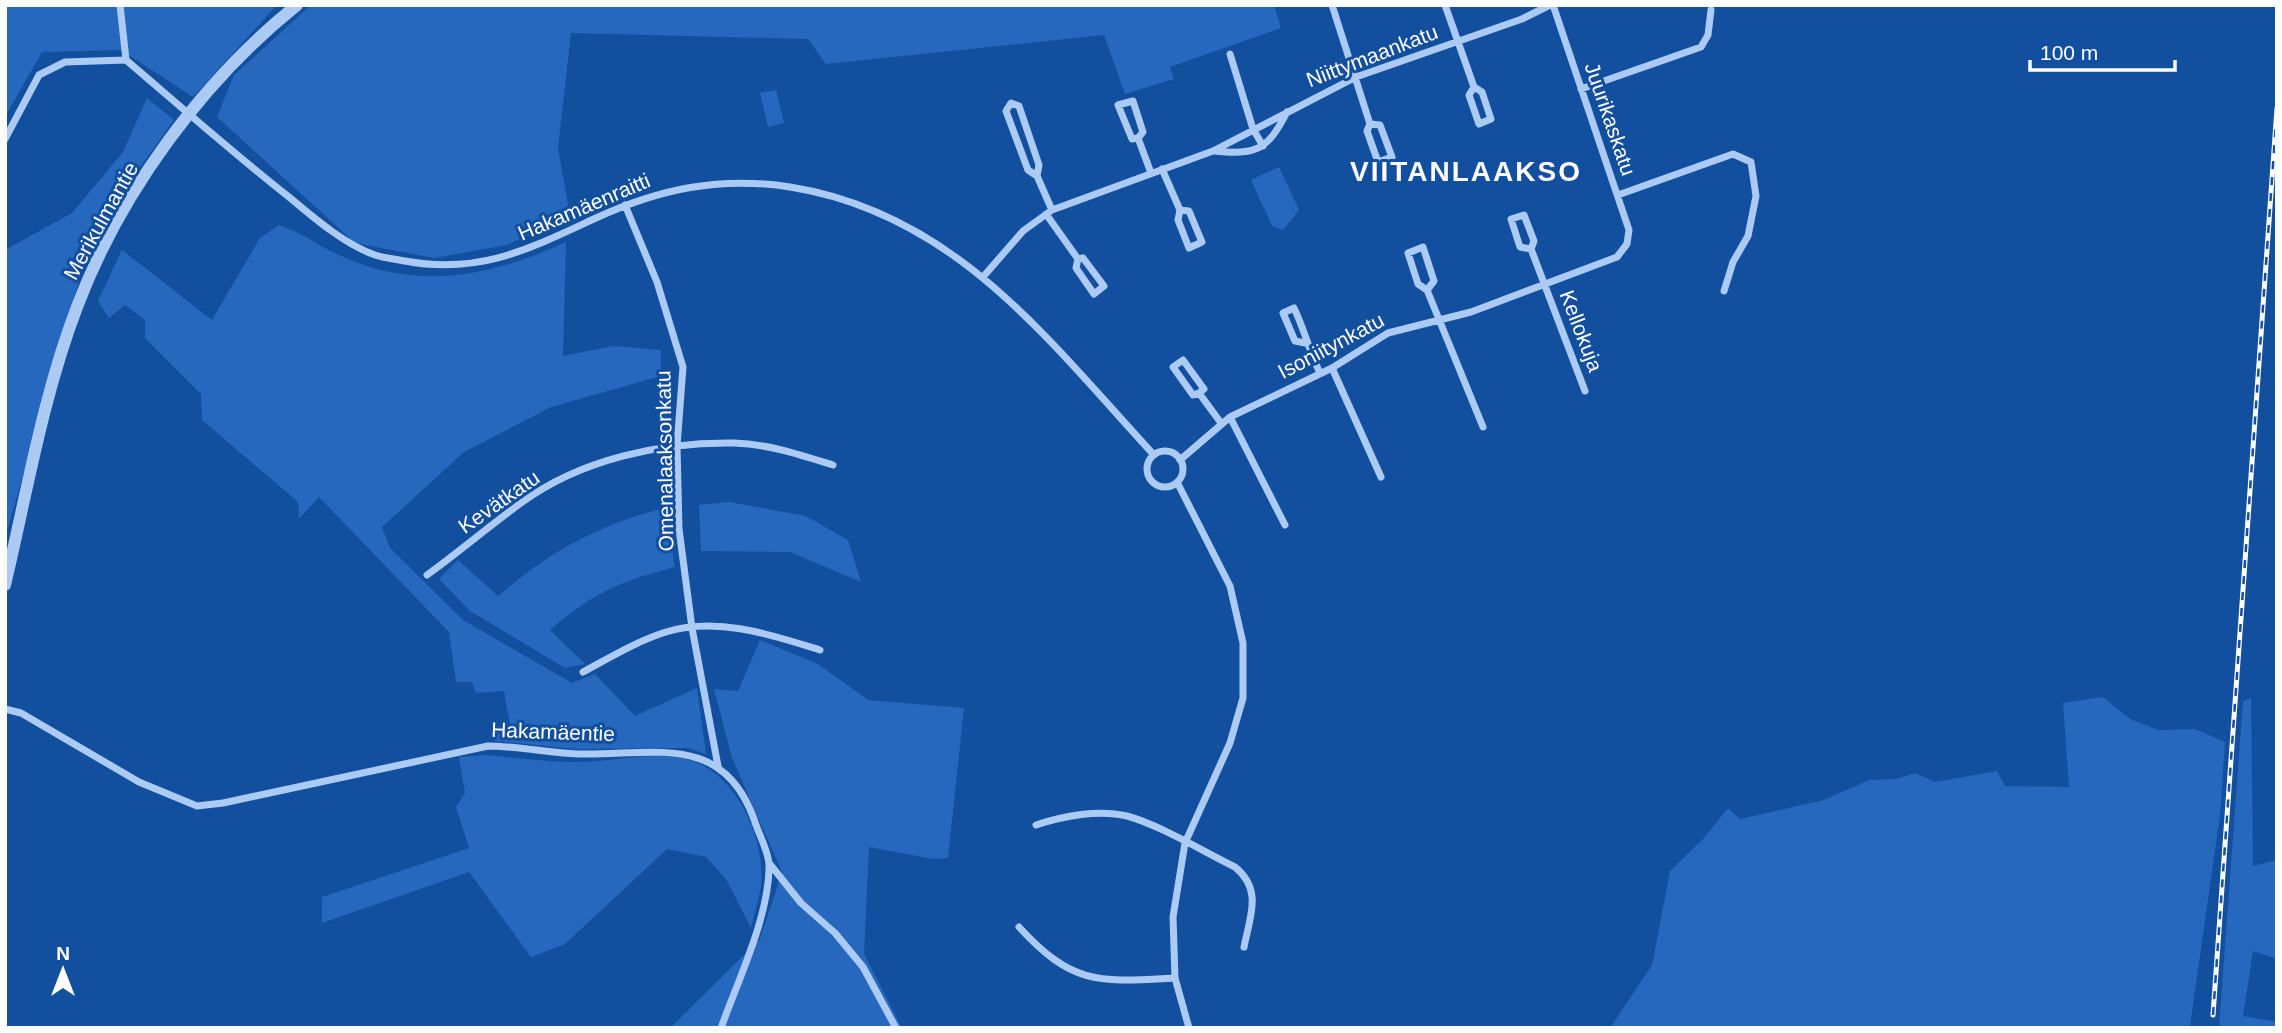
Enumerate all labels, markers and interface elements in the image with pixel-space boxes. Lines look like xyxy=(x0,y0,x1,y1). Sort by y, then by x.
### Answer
street label: Niittymaankatu xyxy=(1303,20,1441,91)
scale bar xyxy=(2030,28,2175,72)
text: 100 m xyxy=(2040,41,2098,64)
street label: Juurikaskatu xyxy=(1580,59,1641,178)
district label: VIITANLAAKSO xyxy=(1350,156,1582,187)
street label: Merikulmantie xyxy=(59,158,142,283)
street label: Hakamäenraitti xyxy=(514,168,653,245)
street label: Kellokuja xyxy=(1555,287,1608,375)
street label: Isoniitynkatu xyxy=(1274,308,1388,383)
street label: Omenalaaksonkatu xyxy=(651,370,678,552)
street label: Kevätkatu xyxy=(454,465,544,538)
street label: Hakamäentie xyxy=(491,718,615,745)
north arrow xyxy=(28,935,98,1005)
text: N xyxy=(56,943,70,964)

